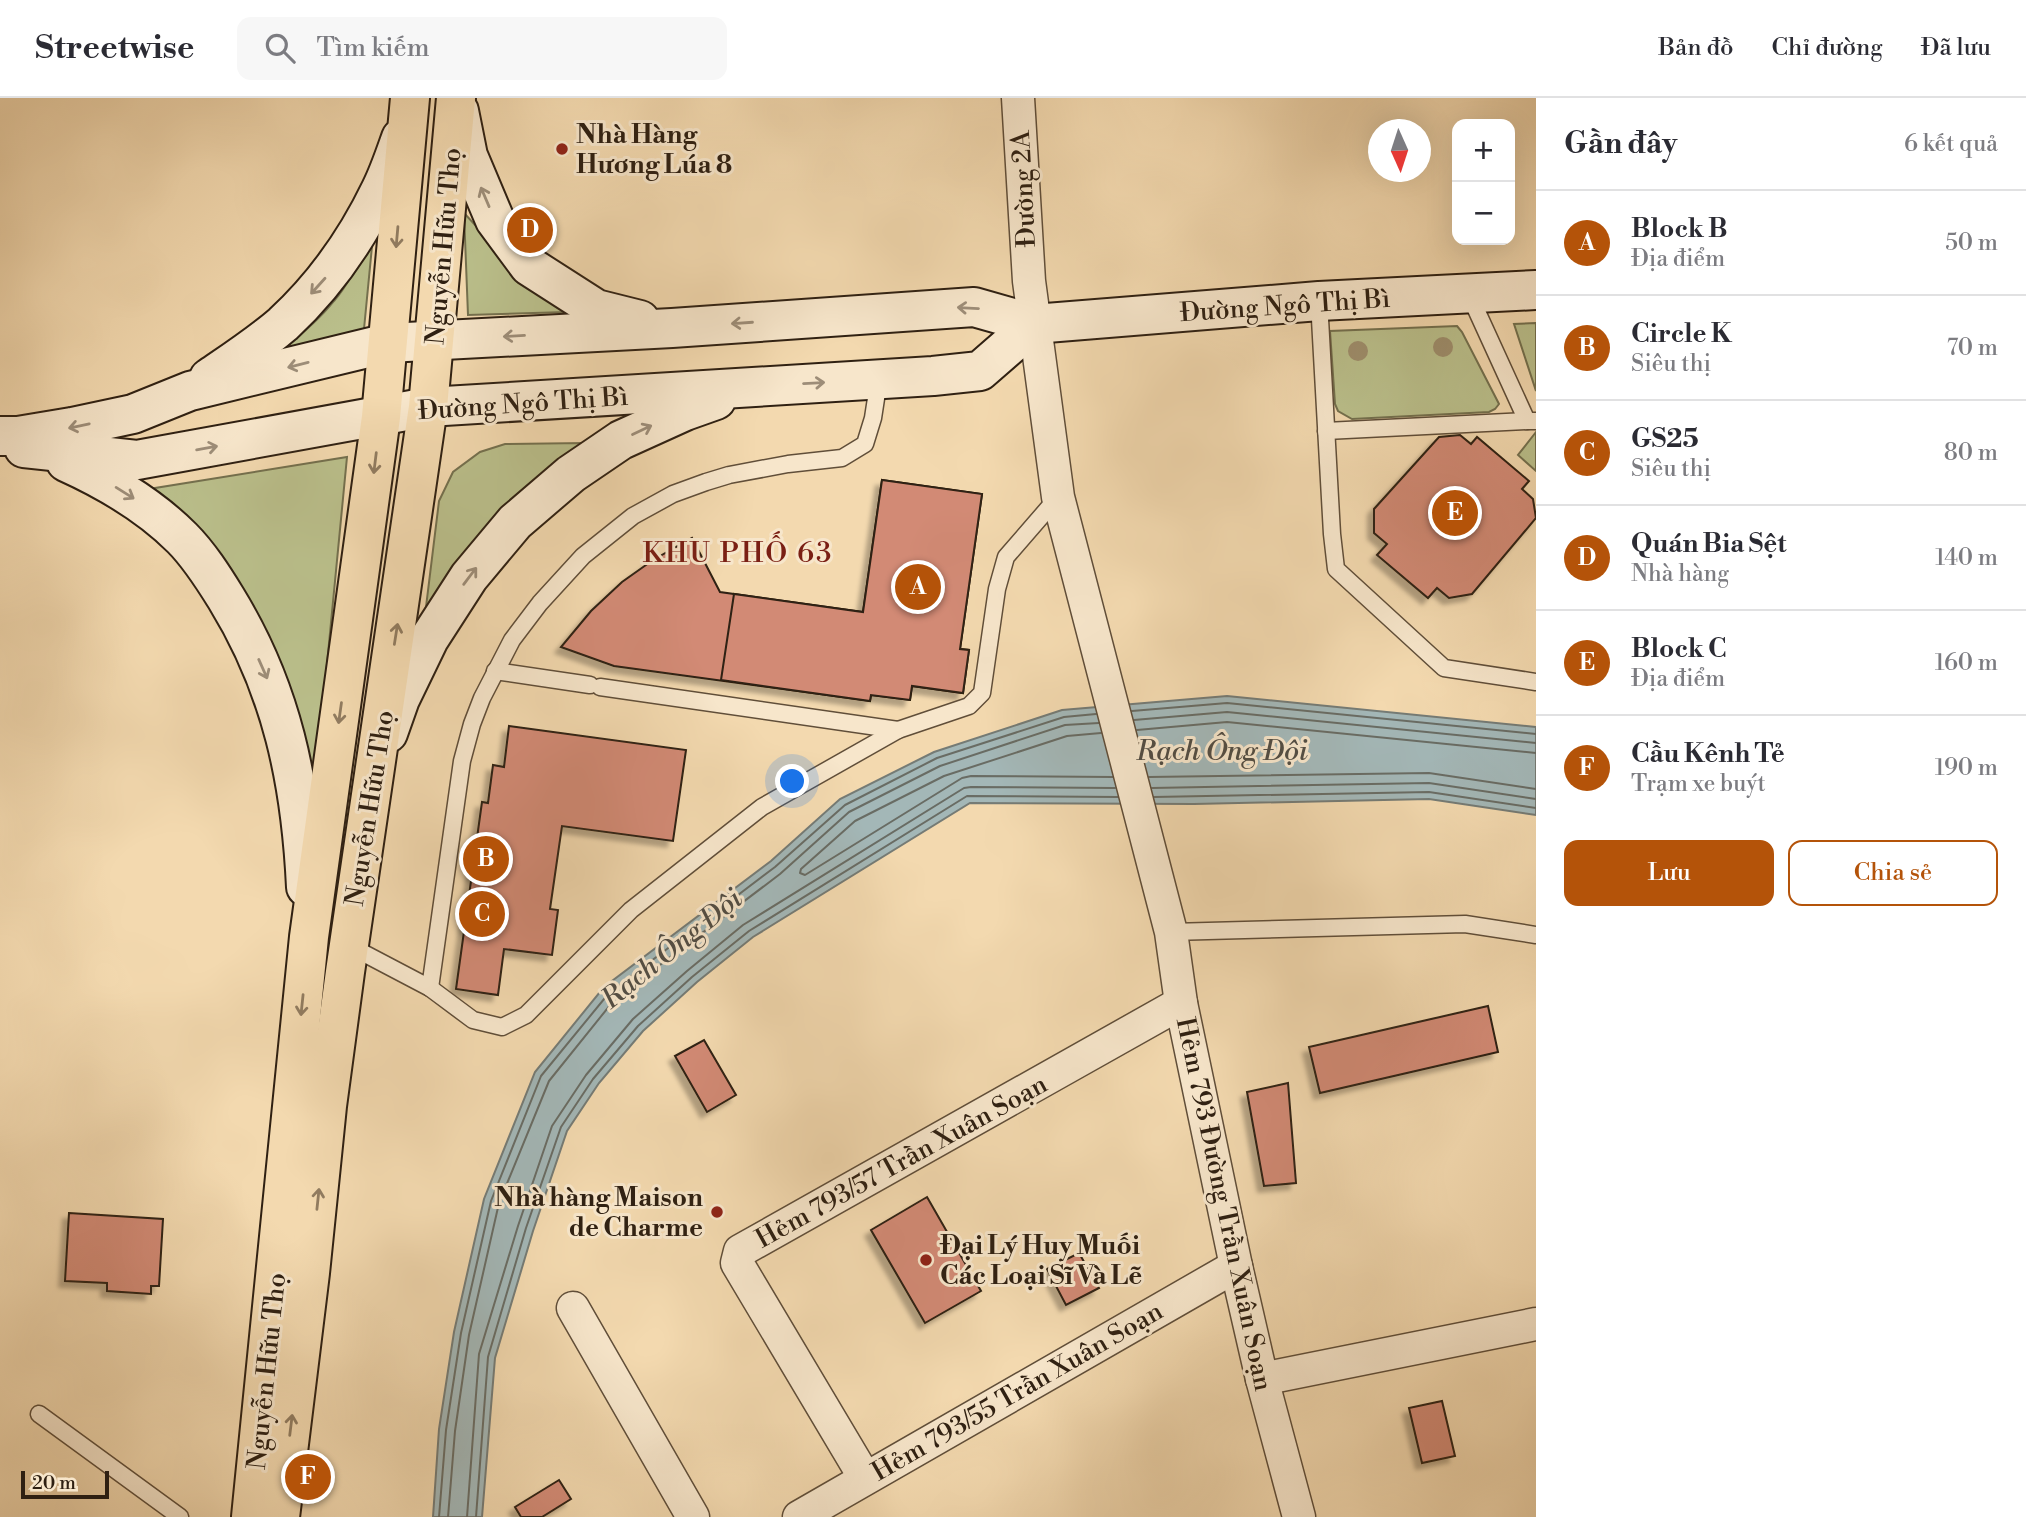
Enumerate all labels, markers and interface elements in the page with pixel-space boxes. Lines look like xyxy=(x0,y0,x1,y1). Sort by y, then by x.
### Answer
search box xyxy=(237,17,727,80)
text: Streetwise xyxy=(35,28,195,69)
icon: search xyxy=(261,29,299,67)
text: Tìm kiếm xyxy=(317,32,430,64)
text: Bản đồ xyxy=(1658,33,1734,63)
text: Chỉ đường xyxy=(1772,33,1883,63)
text: Đã lưu xyxy=(1921,33,1991,63)
place label: Nhà Hàng Hương Lúa 8 xyxy=(576,119,732,181)
north arrow xyxy=(1368,119,1431,182)
map controls xyxy=(1452,119,1515,245)
button: + xyxy=(1452,119,1515,182)
text: Gần đây xyxy=(1564,125,1677,163)
street label: Đường 2A xyxy=(1005,129,1043,248)
text: 6 kết quả xyxy=(1904,130,1998,158)
marker: Nhà Hàng Hương Lúa 8 xyxy=(554,141,570,157)
street label: Nguyễn Hữu Thọ xyxy=(419,146,469,346)
button: − xyxy=(1452,182,1515,245)
one-way arrow xyxy=(478,187,491,209)
pin: D xyxy=(507,204,553,256)
text: Block B xyxy=(1631,213,1727,245)
one-way arrow xyxy=(390,225,403,248)
text: A xyxy=(1579,229,1595,257)
text: 50 m xyxy=(1945,229,1998,257)
text: Địa điểm xyxy=(1631,245,1725,273)
one-way arrow xyxy=(309,277,326,294)
street label: Đường Ngô Thị Bì xyxy=(1179,283,1391,329)
one-way arrow xyxy=(957,301,980,314)
one-way arrow xyxy=(731,317,753,330)
text: Circle K xyxy=(1631,318,1732,350)
one-way arrow xyxy=(503,330,526,343)
text: B xyxy=(1578,334,1596,362)
text: 70 m xyxy=(1947,334,1998,362)
text: Siêu thị xyxy=(1631,350,1711,378)
one-way arrow xyxy=(287,359,310,372)
one-way arrow xyxy=(803,376,826,389)
street label: Đường Ngô Thị Bì xyxy=(417,381,629,427)
one-way arrow xyxy=(68,419,91,433)
one-way arrow xyxy=(631,423,652,436)
text: GS25 xyxy=(1631,423,1699,455)
text: C xyxy=(1579,439,1595,467)
text: 80 m xyxy=(1944,439,1998,467)
one-way arrow xyxy=(195,441,218,454)
one-way arrow xyxy=(368,451,381,474)
text: Siêu thị xyxy=(1631,455,1711,483)
one-way arrow xyxy=(114,487,134,501)
pin: E xyxy=(1432,487,1478,539)
text: Quán Bia Sệt xyxy=(1631,528,1787,560)
district label: KHU PHỐ 63 xyxy=(643,531,833,571)
text: D xyxy=(1578,544,1596,572)
text: 140 m xyxy=(1935,544,1998,572)
text: Nhà hàng xyxy=(1631,560,1729,588)
pin: A xyxy=(895,561,941,613)
one-way arrow xyxy=(463,567,478,586)
one-way arrow xyxy=(390,623,403,646)
text: Block C xyxy=(1631,633,1726,665)
text: E xyxy=(1579,649,1595,677)
text: 160 m xyxy=(1935,649,1998,677)
one-way arrow xyxy=(257,658,270,679)
text: Địa điểm xyxy=(1631,665,1725,693)
one-way arrow xyxy=(334,701,347,724)
street label: Nguyễn Hữu Thọ xyxy=(339,708,401,908)
water label: Rạch Ông Đội xyxy=(1135,732,1308,769)
text: Cầu Kênh Tẻ xyxy=(1631,738,1785,770)
text: F xyxy=(1579,754,1595,782)
text: 190 m xyxy=(1935,754,1998,782)
your location xyxy=(775,764,809,798)
text: Trạm xe buýt xyxy=(1631,770,1766,798)
pin: B xyxy=(463,833,509,885)
button: Lưu xyxy=(1564,840,1774,906)
button: Chia sẻ xyxy=(1788,840,1998,906)
water label: Rạch Ông Đội xyxy=(592,880,750,1017)
pin: C xyxy=(459,888,505,940)
one-way arrow xyxy=(295,993,308,1016)
street label: Hẻm 793 Đường Trần Xuân Soạn xyxy=(1169,1015,1279,1394)
street label: Hẻm 793/57 Trần Xuân Soạn xyxy=(750,1068,1053,1256)
place label: Nhà hàng Maison de Charme xyxy=(494,1182,703,1244)
one-way arrow xyxy=(311,1188,324,1211)
marker: Nhà hàng Maison de Charme xyxy=(709,1204,725,1220)
place label: Đại Lý Huy Muối Các Loại Sĩ Và Lẽ xyxy=(939,1230,1142,1292)
marker: Đại Lý Huy Muối Các Loại Sĩ Và Lẽ xyxy=(918,1252,934,1268)
street label: Nguyễn Hữu Thọ xyxy=(241,1271,293,1471)
street label: Hẻm 793/55 Trần Xuân Soạn xyxy=(866,1295,1169,1488)
one-way arrow xyxy=(285,1414,298,1437)
pin: F xyxy=(285,1451,331,1503)
scale bar xyxy=(21,1468,108,1500)
text: 20 m xyxy=(32,1471,76,1495)

